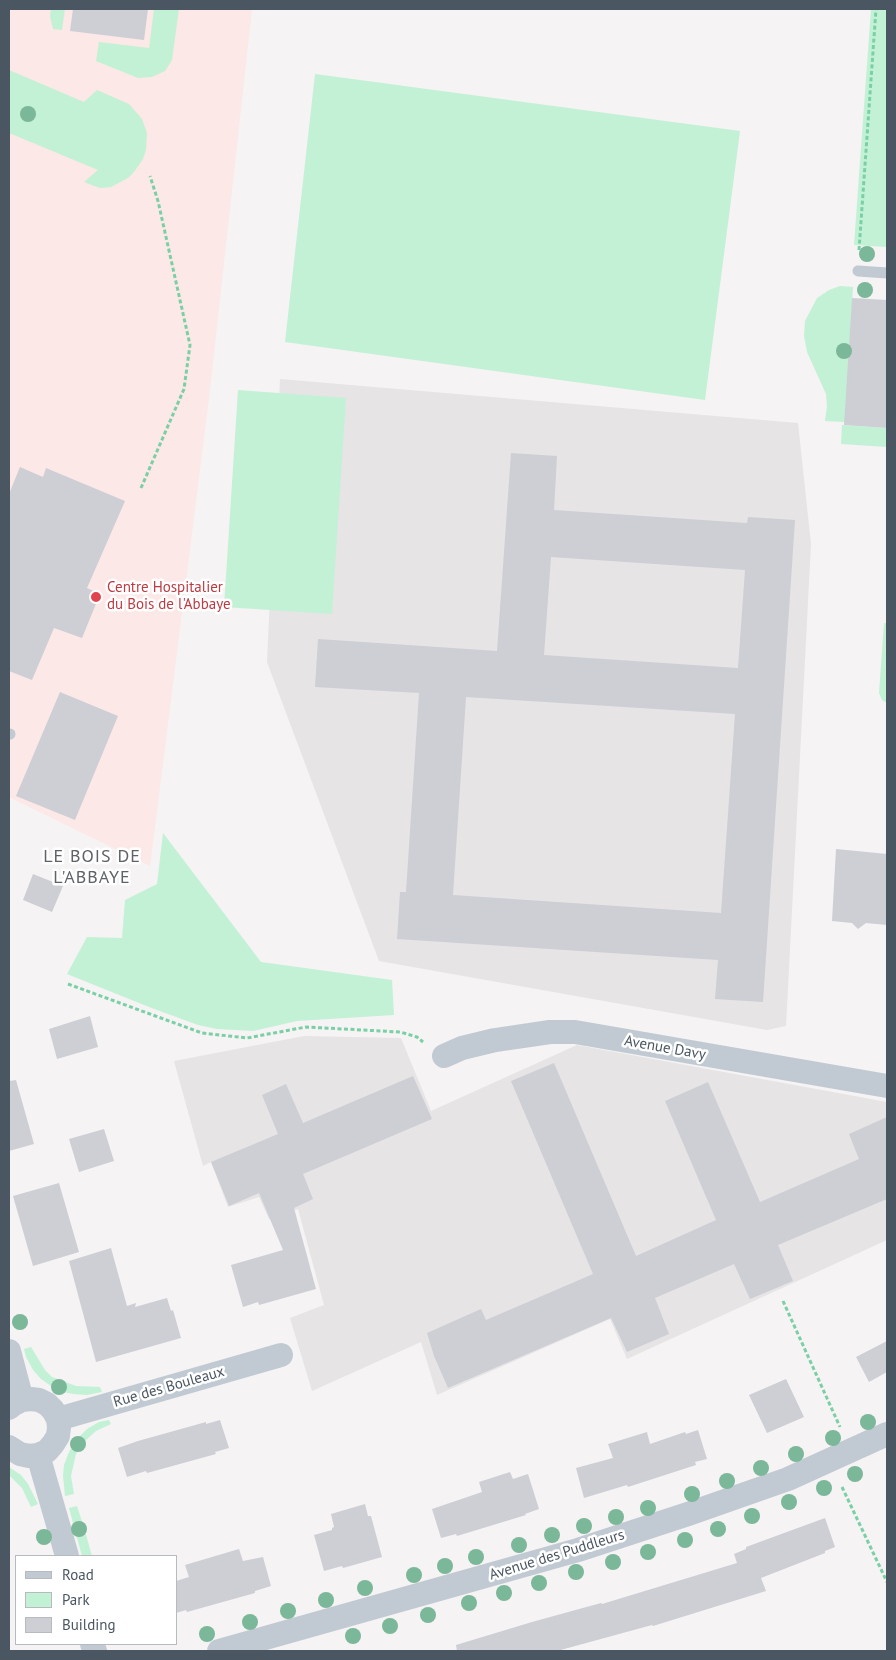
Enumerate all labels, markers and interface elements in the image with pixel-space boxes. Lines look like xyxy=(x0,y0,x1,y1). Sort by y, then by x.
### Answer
place label: Centre Hospitalier du Bois de l'Abbaye xyxy=(107,579,231,614)
marker: Centre Hospitalier du Bois de l'Abbaye xyxy=(89,590,103,604)
district label: LE BOIS DE L'ABBAYE xyxy=(42,846,142,889)
street label: Avenue Davy xyxy=(623,1032,707,1064)
street label: Rue des Bouleaux xyxy=(111,1363,227,1411)
street label: Avenue des Puddleurs xyxy=(487,1526,627,1584)
legend xyxy=(15,1555,178,1645)
text: Road xyxy=(62,1565,94,1584)
text: Park xyxy=(62,1590,90,1609)
text: Building xyxy=(62,1615,116,1634)

